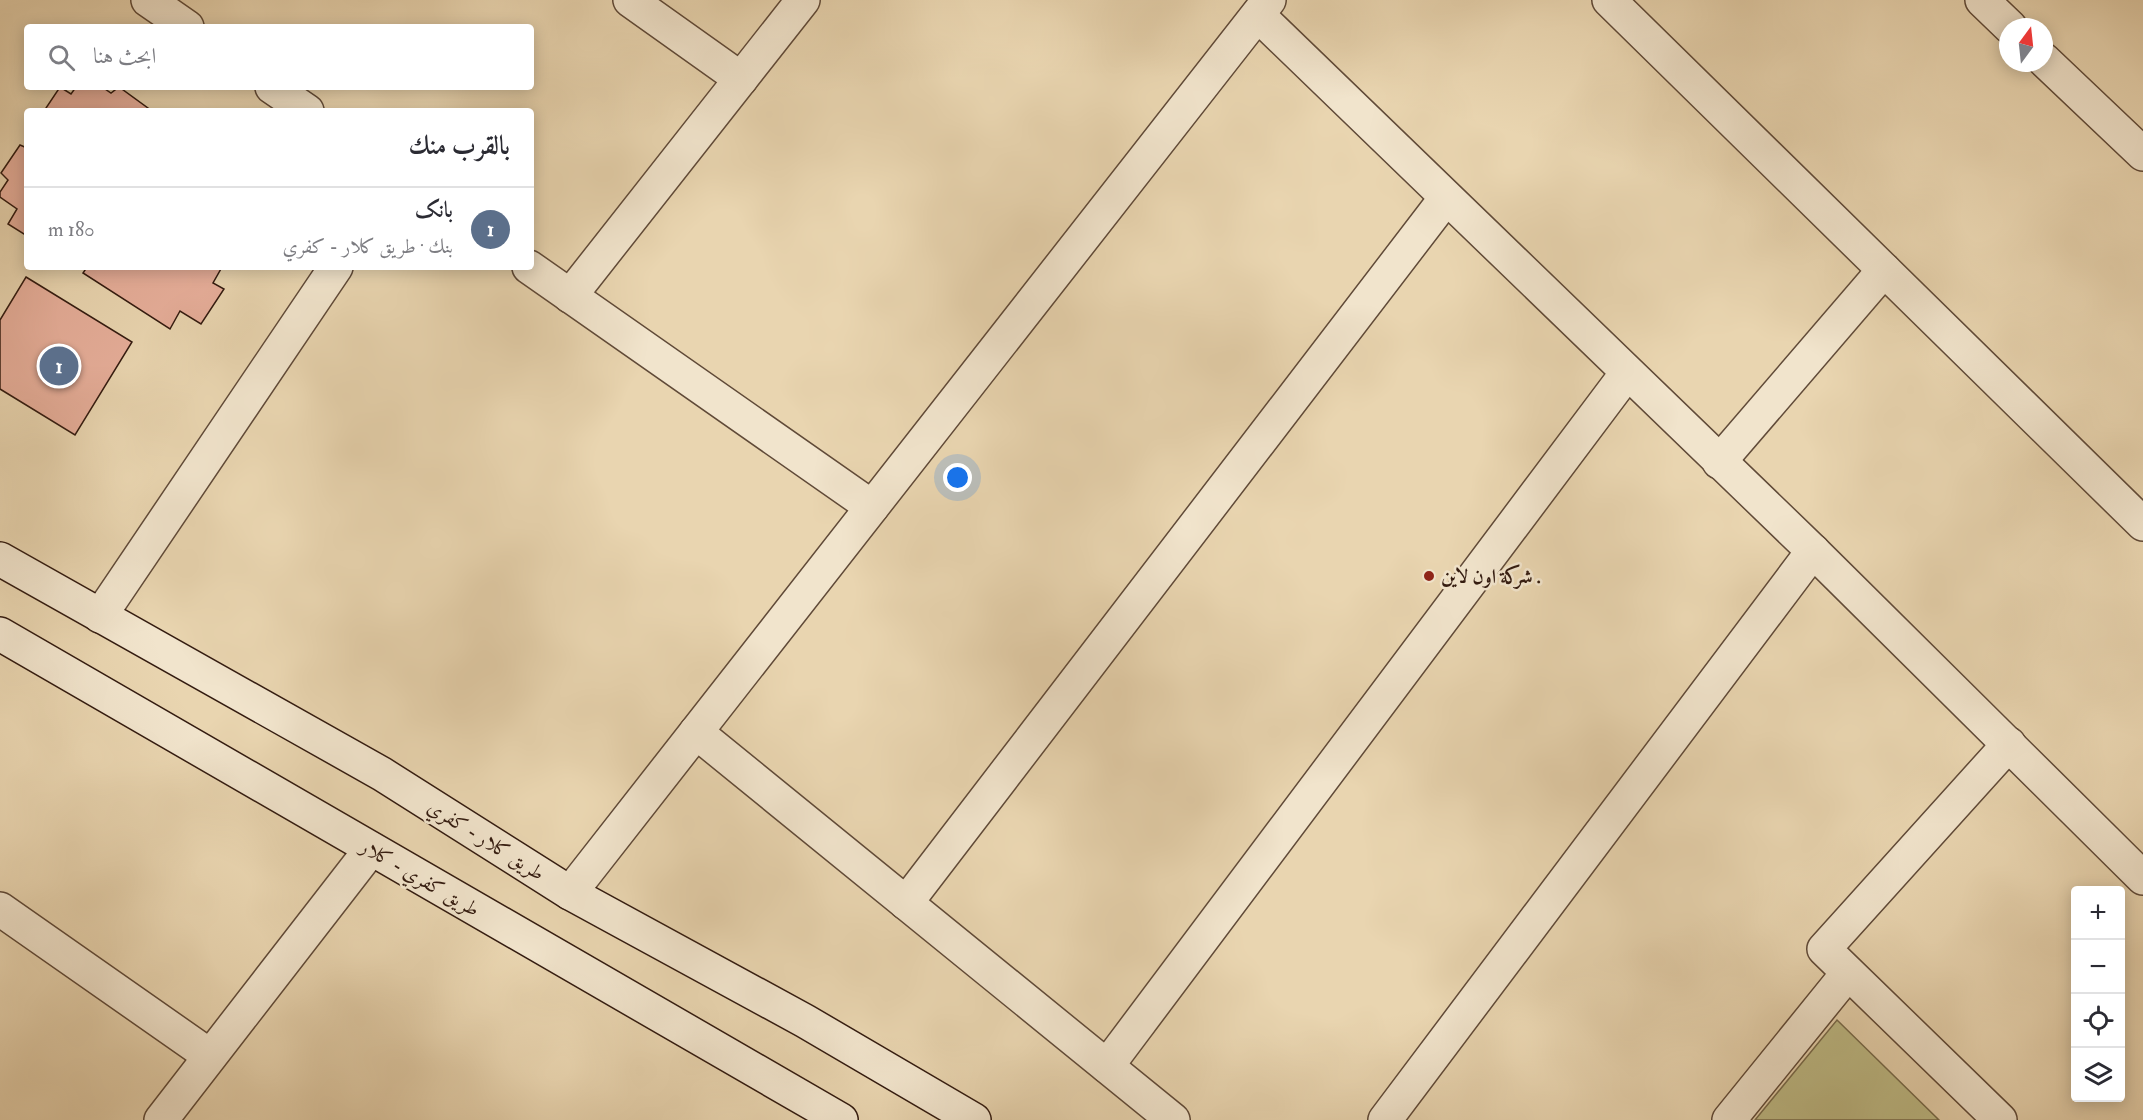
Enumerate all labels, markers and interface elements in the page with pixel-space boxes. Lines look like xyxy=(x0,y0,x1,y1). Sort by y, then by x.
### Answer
north arrow xyxy=(1999,18,2053,72)
search box xyxy=(24,24,534,90)
icon: search xyxy=(45,41,78,74)
text: ابحث هنا xyxy=(93,42,156,70)
text: بالقرب منك xyxy=(408,130,510,162)
text: بانک xyxy=(415,196,453,224)
text: 180 m xyxy=(48,217,95,242)
text: 1 xyxy=(487,217,494,242)
text: بنك · طريق كلار - كفري xyxy=(282,234,453,259)
pin: 1 xyxy=(40,344,78,388)
your location xyxy=(943,463,972,492)
place label: شركة اون لاين . xyxy=(1441,564,1541,589)
marker: شركة اون لاين . xyxy=(1422,569,1436,583)
street label: طريق كلار - كفري xyxy=(421,794,549,889)
street label: طريق كفري - كلار xyxy=(353,833,484,925)
map controls xyxy=(2071,886,2125,1102)
button: + xyxy=(2071,886,2125,940)
button: − xyxy=(2071,940,2125,994)
button: locate xyxy=(2071,994,2125,1048)
button: layers xyxy=(2071,1048,2125,1102)

